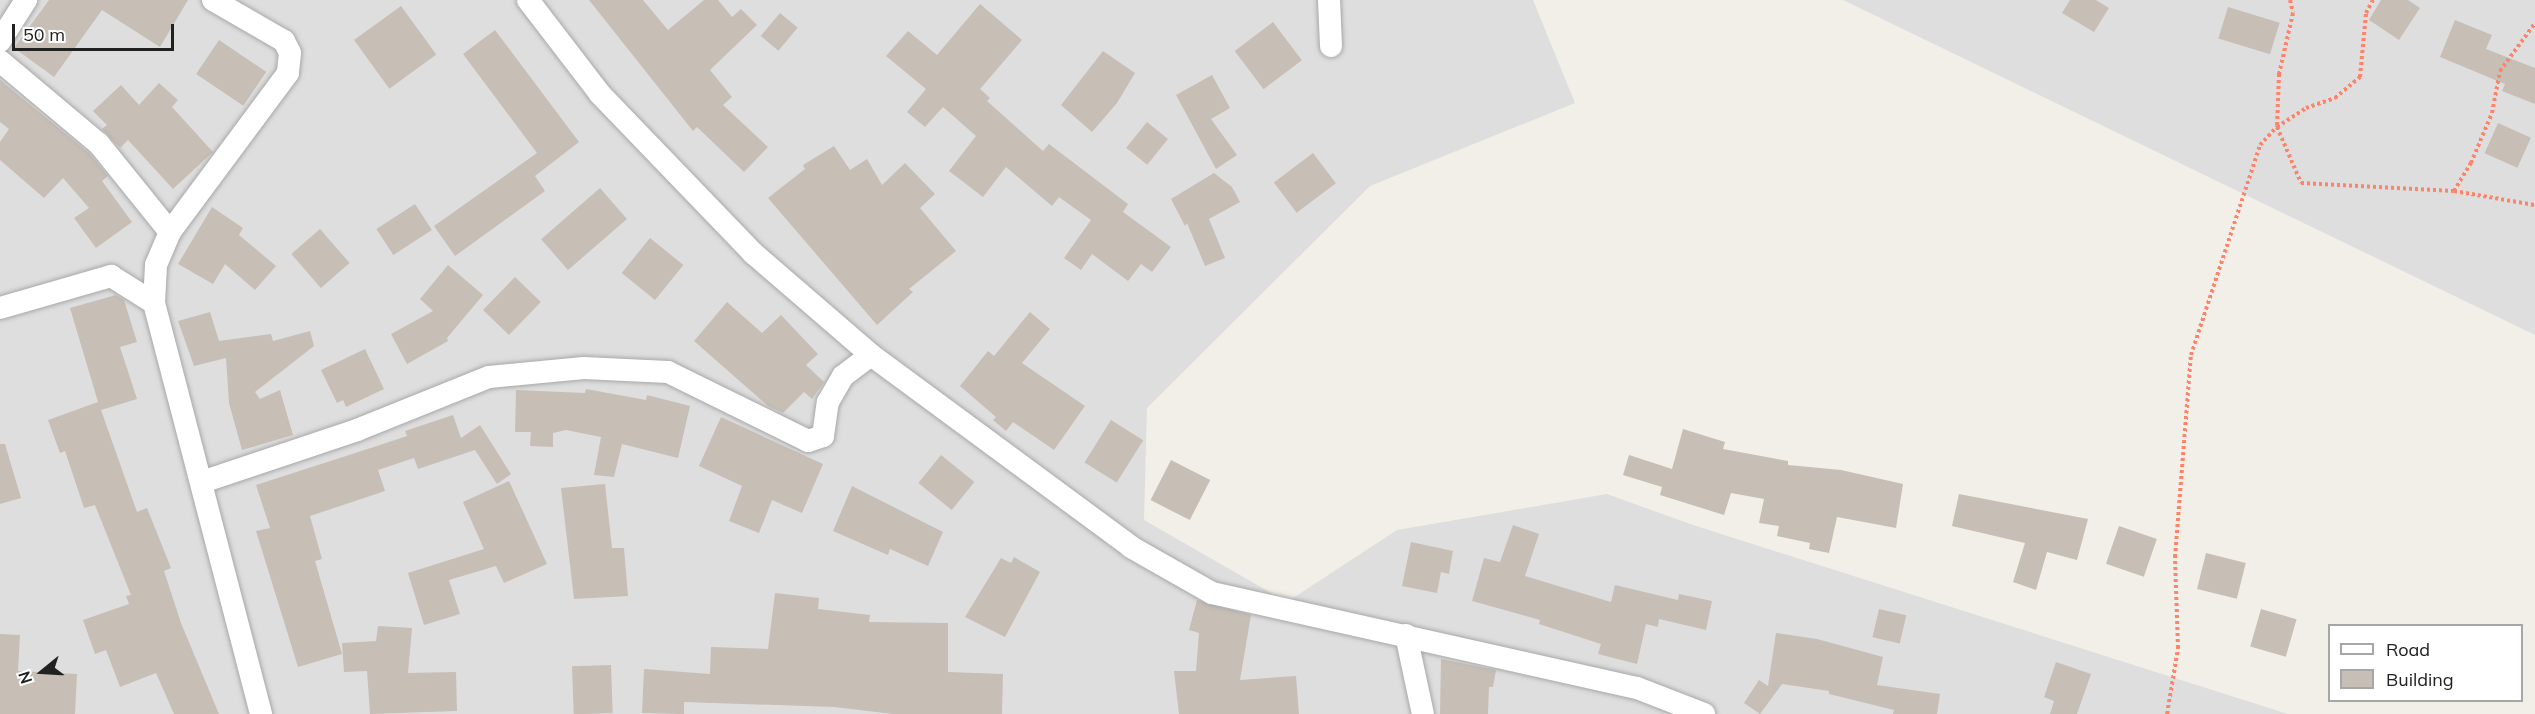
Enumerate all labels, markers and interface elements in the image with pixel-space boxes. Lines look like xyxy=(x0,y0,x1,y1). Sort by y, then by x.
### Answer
scale bar xyxy=(15,12,177,50)
text: 50 m xyxy=(23,23,65,46)
legend xyxy=(2328,624,2523,702)
text: Road xyxy=(2386,638,2430,661)
north arrow xyxy=(12,642,72,702)
text: Building xyxy=(2386,668,2454,691)
text: N xyxy=(14,669,36,686)

